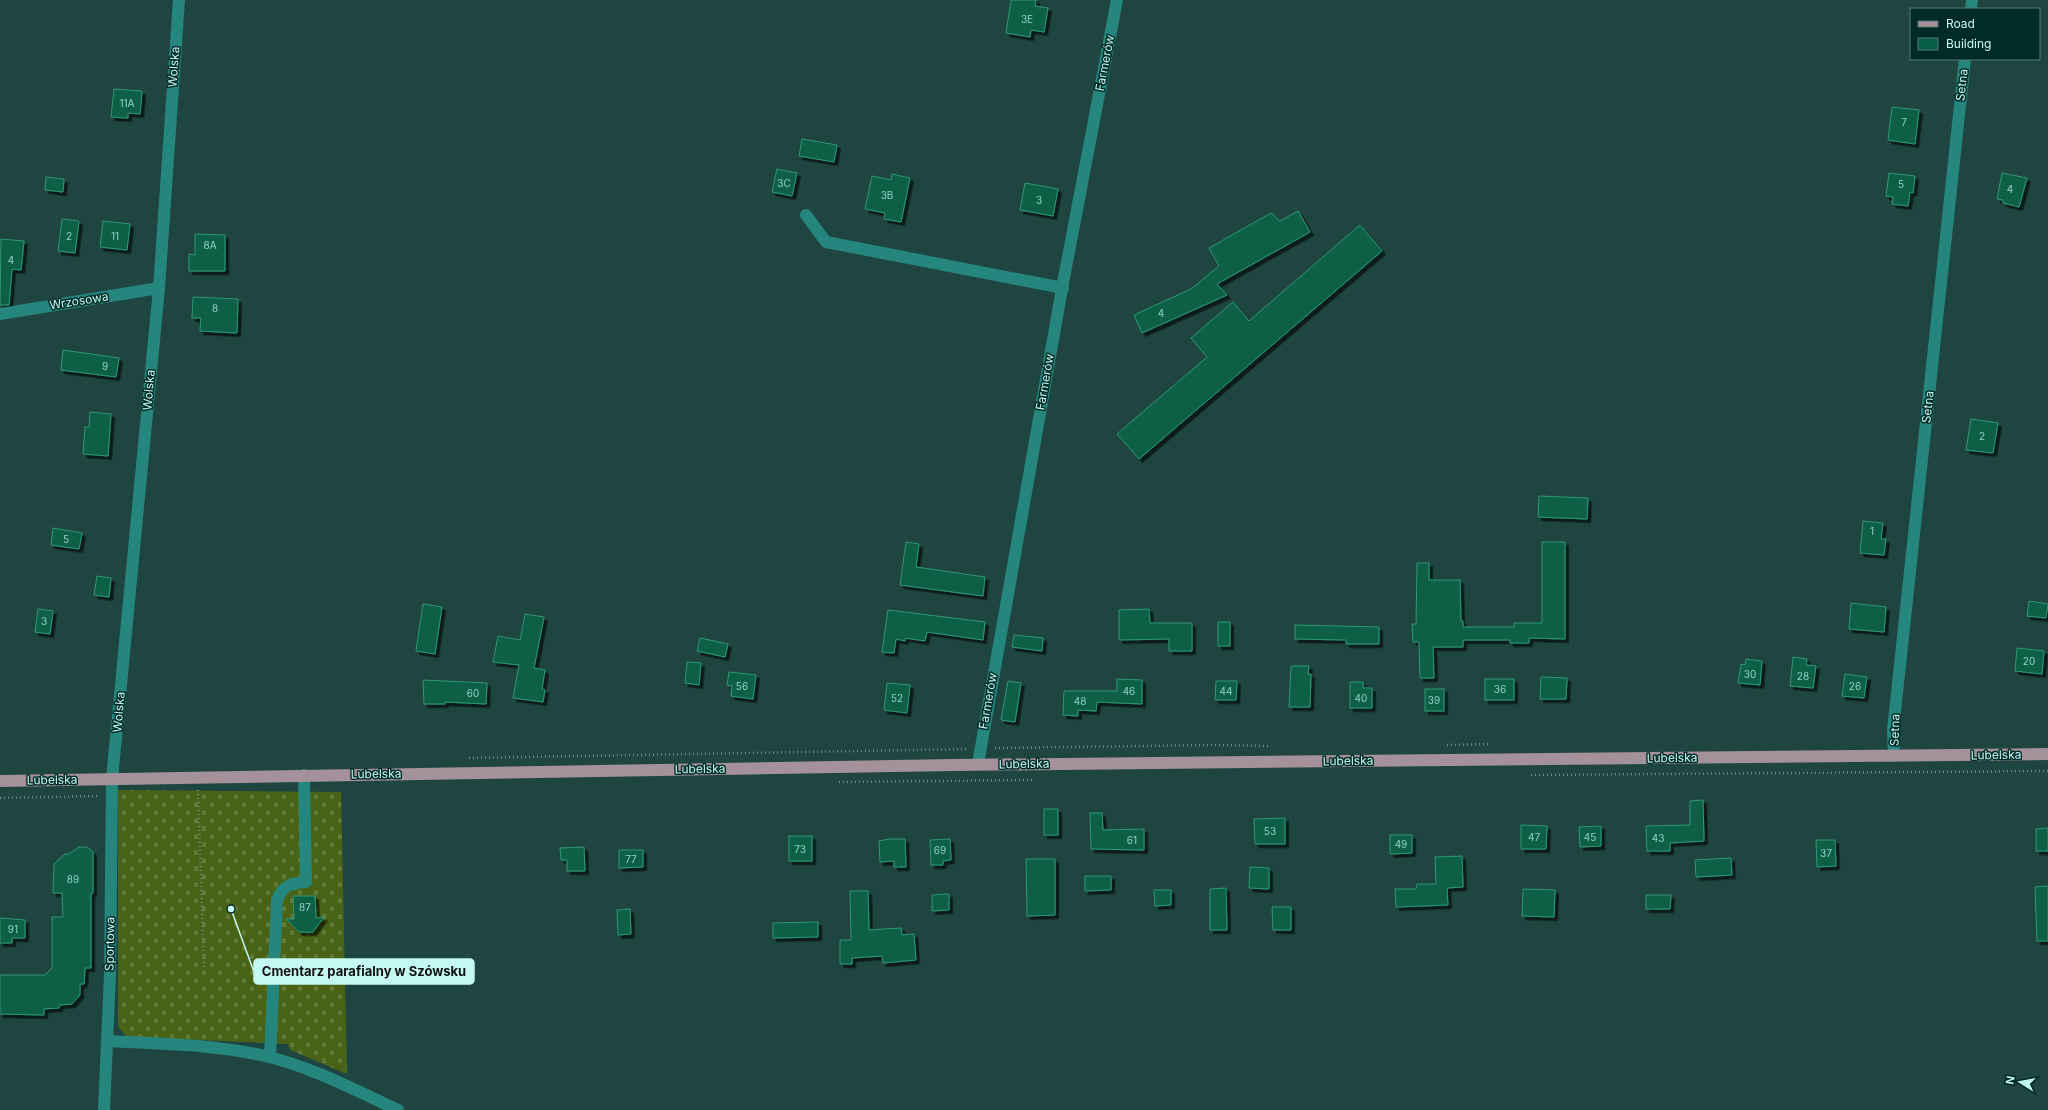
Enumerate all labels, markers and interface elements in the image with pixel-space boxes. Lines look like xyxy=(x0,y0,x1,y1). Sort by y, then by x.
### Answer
legend xyxy=(1910,8,2040,60)
house number: 3E xyxy=(1021,13,1033,25)
text: Road xyxy=(1946,16,1975,31)
street label: Farmerów xyxy=(1092,33,1117,92)
text: Building xyxy=(1946,36,1991,51)
street label: Wolska xyxy=(165,46,182,88)
street label: Setna xyxy=(1952,68,1971,102)
house number: 11A xyxy=(119,97,135,109)
house number: 7 xyxy=(1901,116,1907,128)
house number: 3C xyxy=(777,177,791,189)
house number: 5 xyxy=(1898,178,1904,190)
house number: 4 xyxy=(2007,183,2013,195)
house number: 3B xyxy=(881,189,893,201)
house number: 3 xyxy=(1036,194,1042,206)
house number: 2 xyxy=(66,230,72,242)
house number: 11 xyxy=(111,230,119,242)
house number: 8A xyxy=(203,239,217,251)
house number: 4 xyxy=(8,254,14,266)
street label: Wrzosowa xyxy=(48,288,109,313)
house number: 8 xyxy=(212,302,218,314)
house number: 4 xyxy=(1158,307,1164,319)
street label: Farmerów xyxy=(1032,352,1057,411)
house number: 9 xyxy=(102,360,108,372)
street label: Wolska xyxy=(139,369,158,411)
street label: Setna xyxy=(1918,390,1937,424)
house number: 2 xyxy=(1979,430,1985,442)
house number: 1 xyxy=(1870,525,1874,537)
house number: 5 xyxy=(63,533,69,545)
house number: 3 xyxy=(41,615,47,627)
house number: 20 xyxy=(2023,655,2035,667)
house number: 30 xyxy=(1744,668,1756,680)
house number: 28 xyxy=(1797,670,1809,682)
street label: Farmerów xyxy=(975,671,1000,730)
house number: 56 xyxy=(736,680,748,692)
house number: 26 xyxy=(1849,680,1861,692)
house number: 36 xyxy=(1494,683,1506,695)
house number: 46 xyxy=(1123,685,1135,697)
house number: 44 xyxy=(1220,685,1232,697)
house number: 60 xyxy=(467,687,479,699)
street label: Wolska xyxy=(109,691,128,733)
house number: 52 xyxy=(891,692,903,704)
house number: 40 xyxy=(1355,692,1367,704)
house number: 39 xyxy=(1428,694,1440,706)
house number: 48 xyxy=(1074,695,1086,707)
street label: Setna xyxy=(1886,714,1903,746)
street label: Lubelska xyxy=(1970,747,2022,762)
street label: Lubelska xyxy=(1646,750,1698,765)
street label: Lubelska xyxy=(1322,753,1374,768)
street label: Lubelska xyxy=(998,756,1050,771)
street label: Lubelska xyxy=(674,761,726,776)
street label: Lubelska xyxy=(350,766,402,781)
street label: Lubelska xyxy=(26,772,78,787)
house number: 53 xyxy=(1264,825,1276,837)
house number: 47 xyxy=(1528,831,1540,843)
house number: 45 xyxy=(1584,831,1596,843)
house number: 43 xyxy=(1652,832,1664,844)
house number: 61 xyxy=(1127,834,1137,846)
house number: 49 xyxy=(1395,838,1407,850)
house number: 73 xyxy=(794,843,806,855)
house number: 69 xyxy=(934,844,946,856)
house number: 37 xyxy=(1820,847,1832,859)
house number: 77 xyxy=(625,853,637,865)
house number: 89 xyxy=(67,873,79,885)
house number: 87 xyxy=(299,901,311,913)
street label: Sportowa xyxy=(102,917,117,971)
house number: 91 xyxy=(8,923,18,935)
callout: Cmentarz parafialny w Szówsku xyxy=(254,959,474,984)
text: Cmentarz parafialny w Szówsku xyxy=(262,963,466,979)
north arrow xyxy=(2000,1062,2040,1102)
text: N xyxy=(2003,1075,2018,1086)

